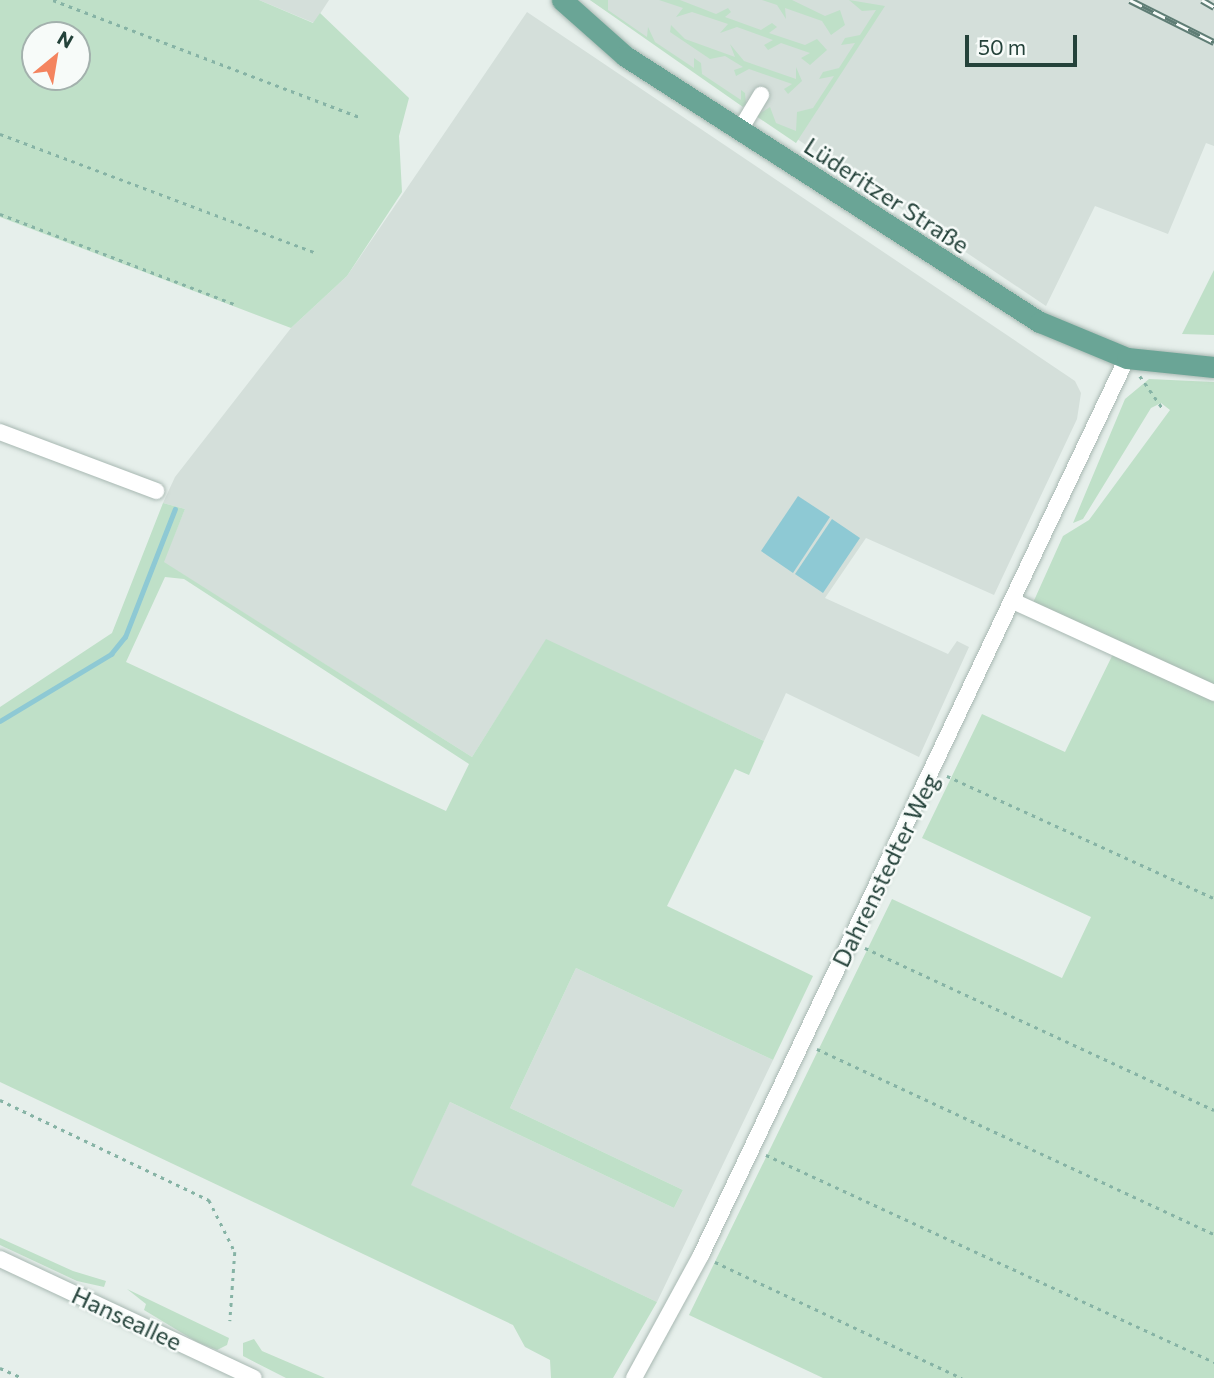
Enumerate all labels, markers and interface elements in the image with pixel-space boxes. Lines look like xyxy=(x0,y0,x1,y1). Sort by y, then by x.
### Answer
north arrow xyxy=(21,21,91,91)
scale bar xyxy=(969,21,1081,65)
text: N xyxy=(54,26,78,53)
text: 50 m xyxy=(978,34,1026,59)
street label: Lüderitzer Straße xyxy=(799,131,975,259)
street label: Dahrenstedter Weg xyxy=(826,769,944,971)
street label: Hanseallee xyxy=(67,1280,187,1356)

